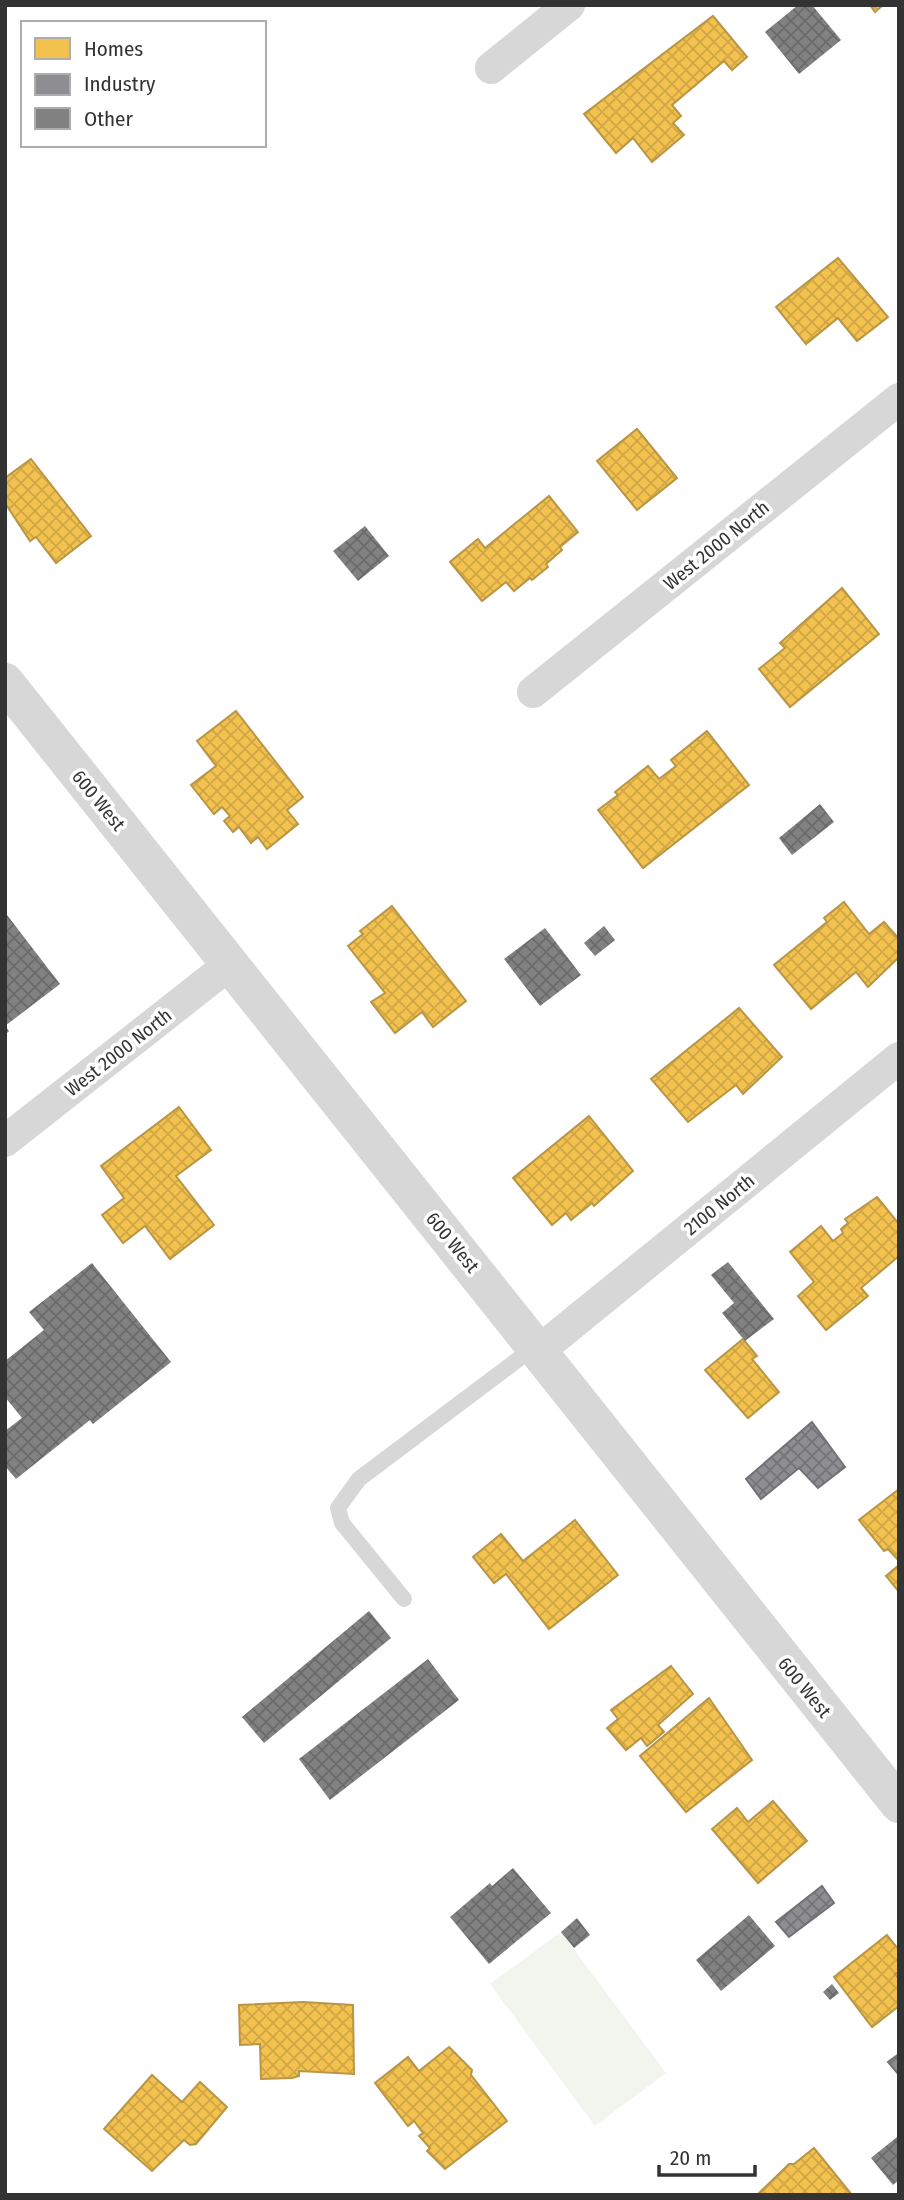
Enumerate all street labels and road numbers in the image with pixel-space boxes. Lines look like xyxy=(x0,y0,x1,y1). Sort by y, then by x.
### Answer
street label: West 2000 North xyxy=(659,496,774,595)
street label: 600 West xyxy=(67,765,131,836)
street label: West 2000 North xyxy=(60,1004,176,1101)
street label: 2100 North xyxy=(679,1169,759,1240)
street label: 600 West xyxy=(421,1207,485,1278)
street label: 600 West xyxy=(773,1652,837,1723)

